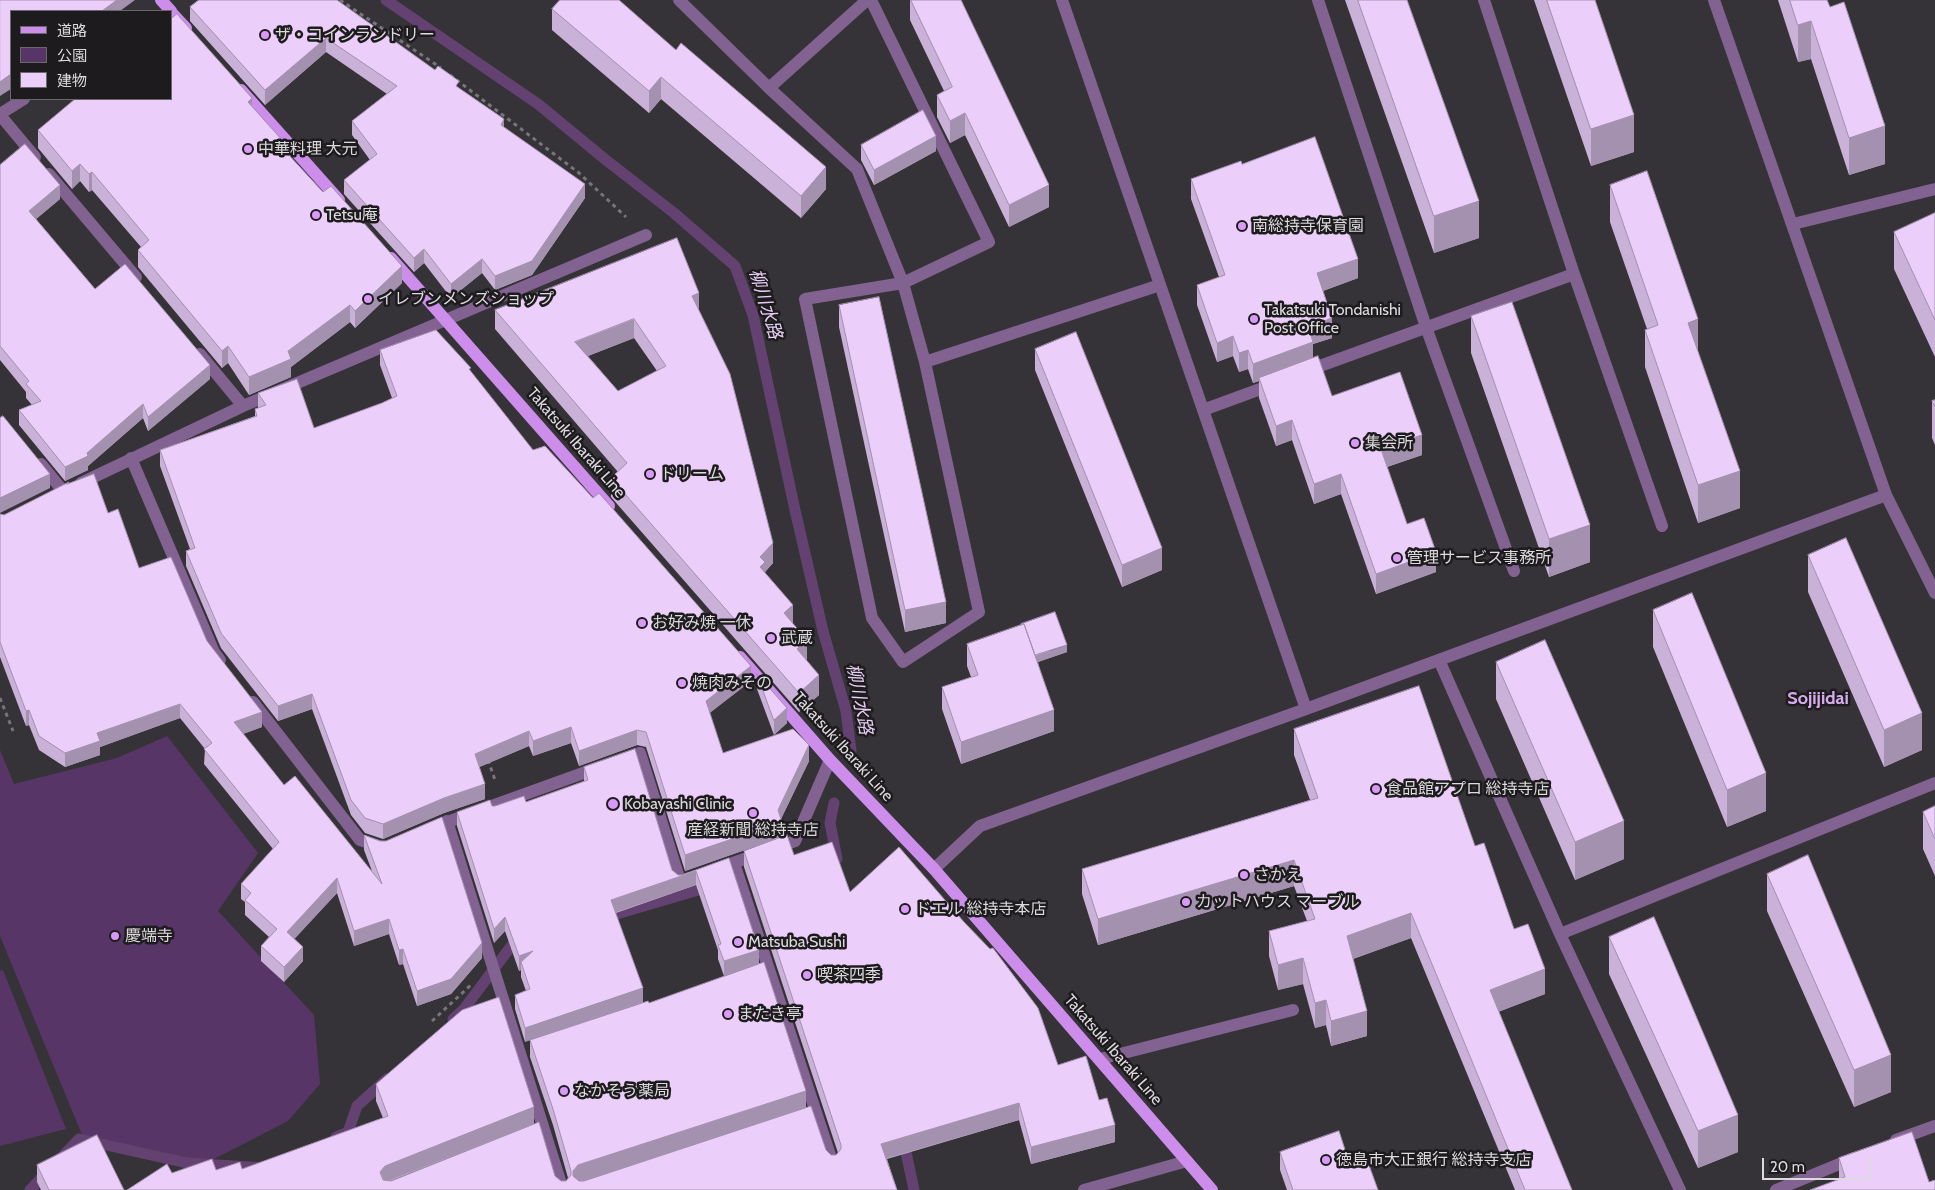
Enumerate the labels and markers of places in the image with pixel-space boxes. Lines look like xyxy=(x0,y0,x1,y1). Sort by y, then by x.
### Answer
place label: ザ・コインランドリー xyxy=(275,25,435,45)
marker: ザ・コインランドリー xyxy=(259,29,271,41)
place label: 中華料理 大元 xyxy=(258,139,358,159)
marker: 中華料理 大元 xyxy=(242,143,254,155)
place label: Tetsu庵 xyxy=(326,205,378,225)
marker: Tetsu庵 xyxy=(310,209,322,221)
place label: 南総持寺保育園 xyxy=(1252,216,1364,236)
marker: 南総持寺保育園 xyxy=(1236,220,1248,232)
place label: イレブンメンズショップ xyxy=(378,289,554,309)
marker: イレブンメンズショップ xyxy=(362,293,374,305)
place label: Takatsuki Tondanishi Post Office xyxy=(1264,300,1401,338)
marker: Takatsuki Tondanishi Post Office xyxy=(1248,313,1260,325)
place label: 集会所 xyxy=(1365,433,1413,453)
marker: 集会所 xyxy=(1349,437,1361,449)
place label: ドリーム xyxy=(660,464,724,484)
marker: ドリーム xyxy=(644,468,656,480)
place label: 管理サービス事務所 xyxy=(1407,548,1551,568)
marker: 管理サービス事務所 xyxy=(1391,552,1403,564)
place label: お好み焼 一休 xyxy=(652,613,752,633)
marker: お好み焼 一休 xyxy=(636,617,648,629)
place label: 武蔵 xyxy=(781,628,813,648)
marker: 武蔵 xyxy=(765,632,777,644)
place label: 焼肉みその xyxy=(692,673,772,693)
marker: 焼肉みその xyxy=(676,677,688,689)
place label: 食品館アプロ 総持寺店 xyxy=(1386,779,1550,799)
marker: 食品館アプロ 総持寺店 xyxy=(1370,783,1382,795)
place label: Kobayashi Clinic xyxy=(624,794,732,814)
marker: Kobayashi Clinic xyxy=(606,797,620,811)
marker: 産経新聞 総持寺店 xyxy=(747,807,759,819)
place label: 産経新聞 総持寺店 xyxy=(687,820,819,840)
place label: さかえ xyxy=(1254,865,1302,885)
marker: さかえ xyxy=(1238,869,1250,881)
place label: カットハウス マーブル xyxy=(1196,892,1360,912)
marker: カットハウス マーブル xyxy=(1180,896,1192,908)
place label: ドエル 総持寺本店 xyxy=(915,899,1047,919)
marker: ドエル 総持寺本店 xyxy=(899,903,911,915)
place label: 慶端寺 xyxy=(125,926,173,946)
marker: 慶端寺 xyxy=(109,930,121,942)
place label: Matsuba Sushi xyxy=(748,932,845,952)
marker: Matsuba Sushi xyxy=(732,936,744,948)
place label: 喫茶四季 xyxy=(817,965,881,985)
marker: 喫茶四季 xyxy=(801,969,813,981)
place label: またき亭 xyxy=(738,1004,802,1024)
marker: またき亭 xyxy=(722,1008,734,1020)
place label: なかそう薬局 xyxy=(574,1081,670,1101)
marker: なかそう薬局 xyxy=(558,1085,570,1097)
place label: 徳島市大正銀行 総持寺支店 xyxy=(1336,1150,1532,1170)
marker: 徳島市大正銀行 総持寺支店 xyxy=(1320,1154,1332,1166)

